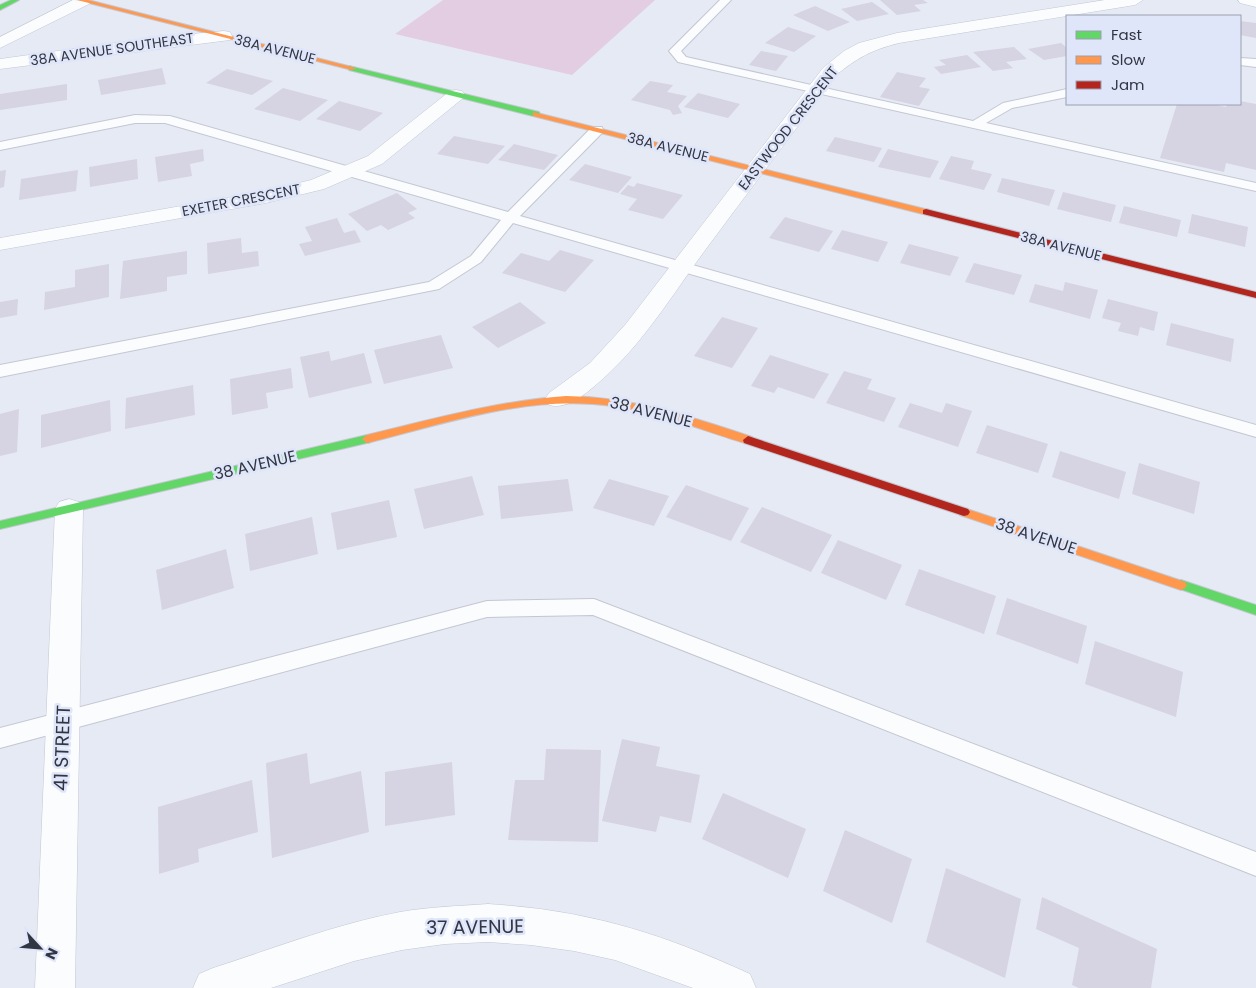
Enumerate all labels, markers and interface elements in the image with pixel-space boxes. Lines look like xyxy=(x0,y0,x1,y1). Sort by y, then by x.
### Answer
legend xyxy=(1066,15,1241,105)
text: Fast xyxy=(1111,24,1142,45)
street label: 38A AVENUE SOUTHEAST xyxy=(29,28,195,70)
street label: 38A AVENUE xyxy=(232,29,318,69)
text: Slow xyxy=(1111,49,1146,70)
street label: EASTWOOD CRESCENT xyxy=(733,62,843,194)
text: Jam xyxy=(1111,74,1145,95)
street label: 38A AVENUE xyxy=(625,127,711,167)
street label: EXETER CRESCENT xyxy=(180,179,302,221)
street label: 38A AVENUE xyxy=(1018,226,1104,266)
street label: 38 AVENUE xyxy=(608,391,694,433)
street label: 38 AVENUE xyxy=(212,444,298,486)
street label: 38 AVENUE xyxy=(993,512,1079,560)
street label: 41 STREET xyxy=(47,705,77,791)
street label: 37 AVENUE xyxy=(426,913,524,941)
north arrow xyxy=(15,923,65,973)
text: N xyxy=(40,945,63,963)

